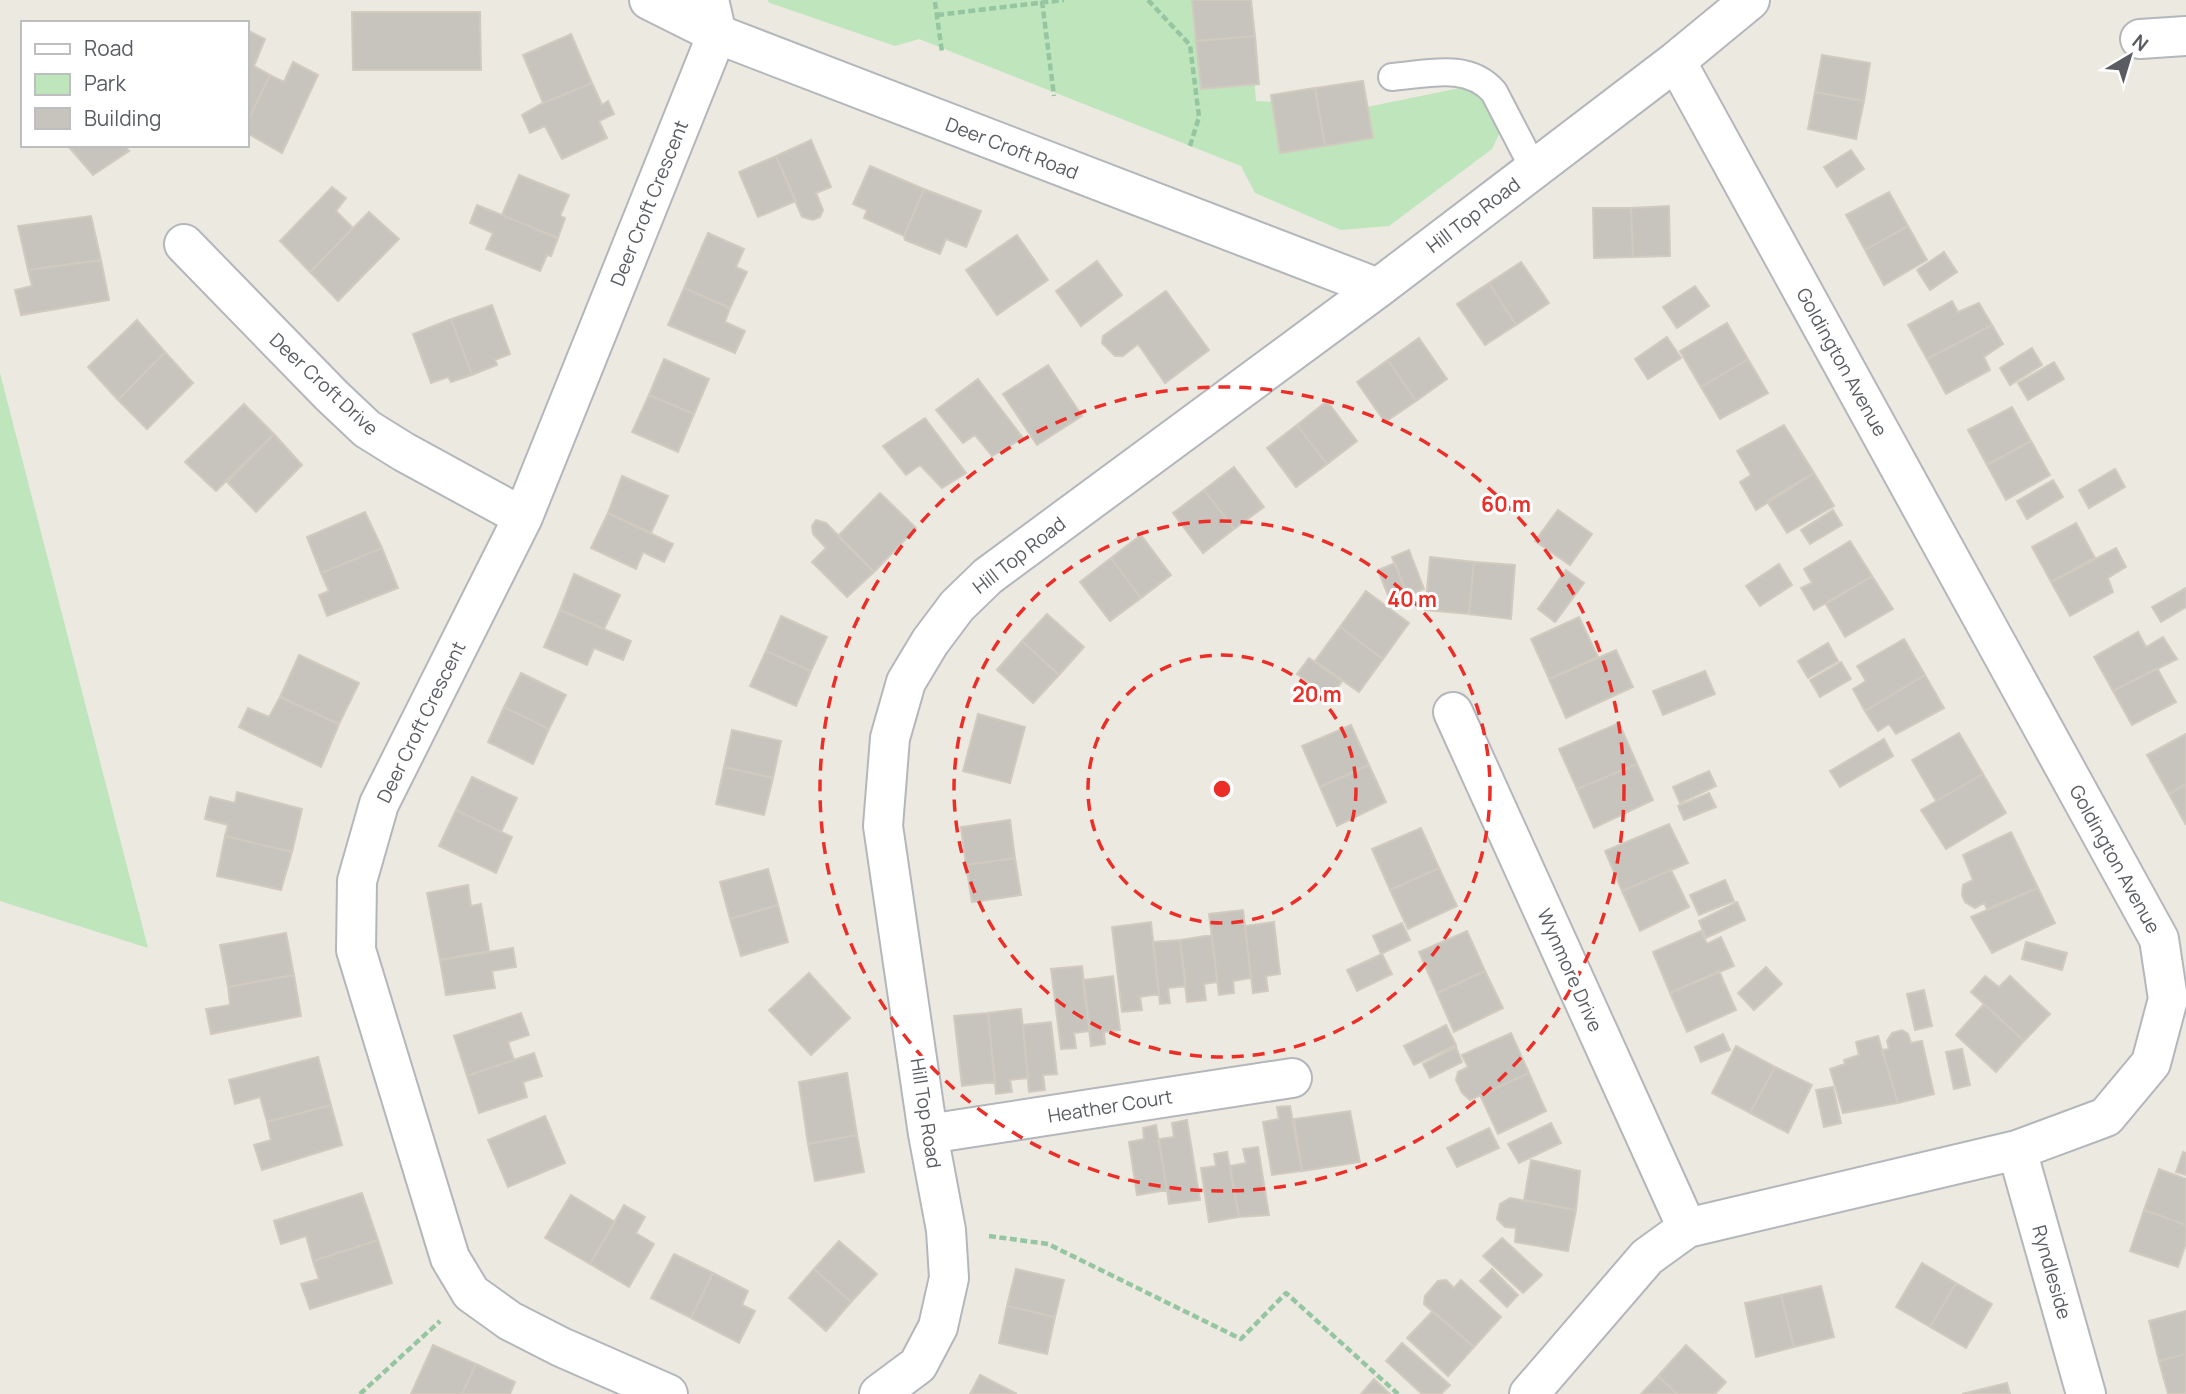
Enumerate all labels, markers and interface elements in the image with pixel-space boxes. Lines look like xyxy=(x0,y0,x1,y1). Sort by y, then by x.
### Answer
legend xyxy=(21,21,248,147)
north arrow xyxy=(2095,21,2165,91)
text: N xyxy=(2127,28,2154,57)
text: Road xyxy=(84,34,134,62)
text: Park xyxy=(84,69,126,97)
text: Building xyxy=(84,104,161,132)
street label: Deer Croft Road xyxy=(942,111,1082,185)
street label: Deer Croft Crescent xyxy=(604,116,694,290)
street label: Hill Top Road xyxy=(1421,171,1525,259)
street label: Goldington Avenue xyxy=(1790,283,1894,441)
street label: Deer Croft Drive xyxy=(264,327,384,441)
text: 60 m xyxy=(1481,490,1531,518)
street label: Hill Top Road xyxy=(967,511,1071,599)
text: 40 m xyxy=(1387,585,1437,613)
street label: Deer Croft Crescent xyxy=(371,637,471,807)
text: 20 m xyxy=(1292,680,1342,708)
centre of rings xyxy=(1210,777,1234,801)
street label: Goldington Avenue xyxy=(2063,780,2167,938)
street label: Wynmore Drive xyxy=(1531,904,1609,1036)
street label: Hill Top Road xyxy=(904,1056,948,1170)
street label: Heather Court xyxy=(1046,1083,1174,1129)
street label: Ryndleside xyxy=(2026,1222,2078,1322)

